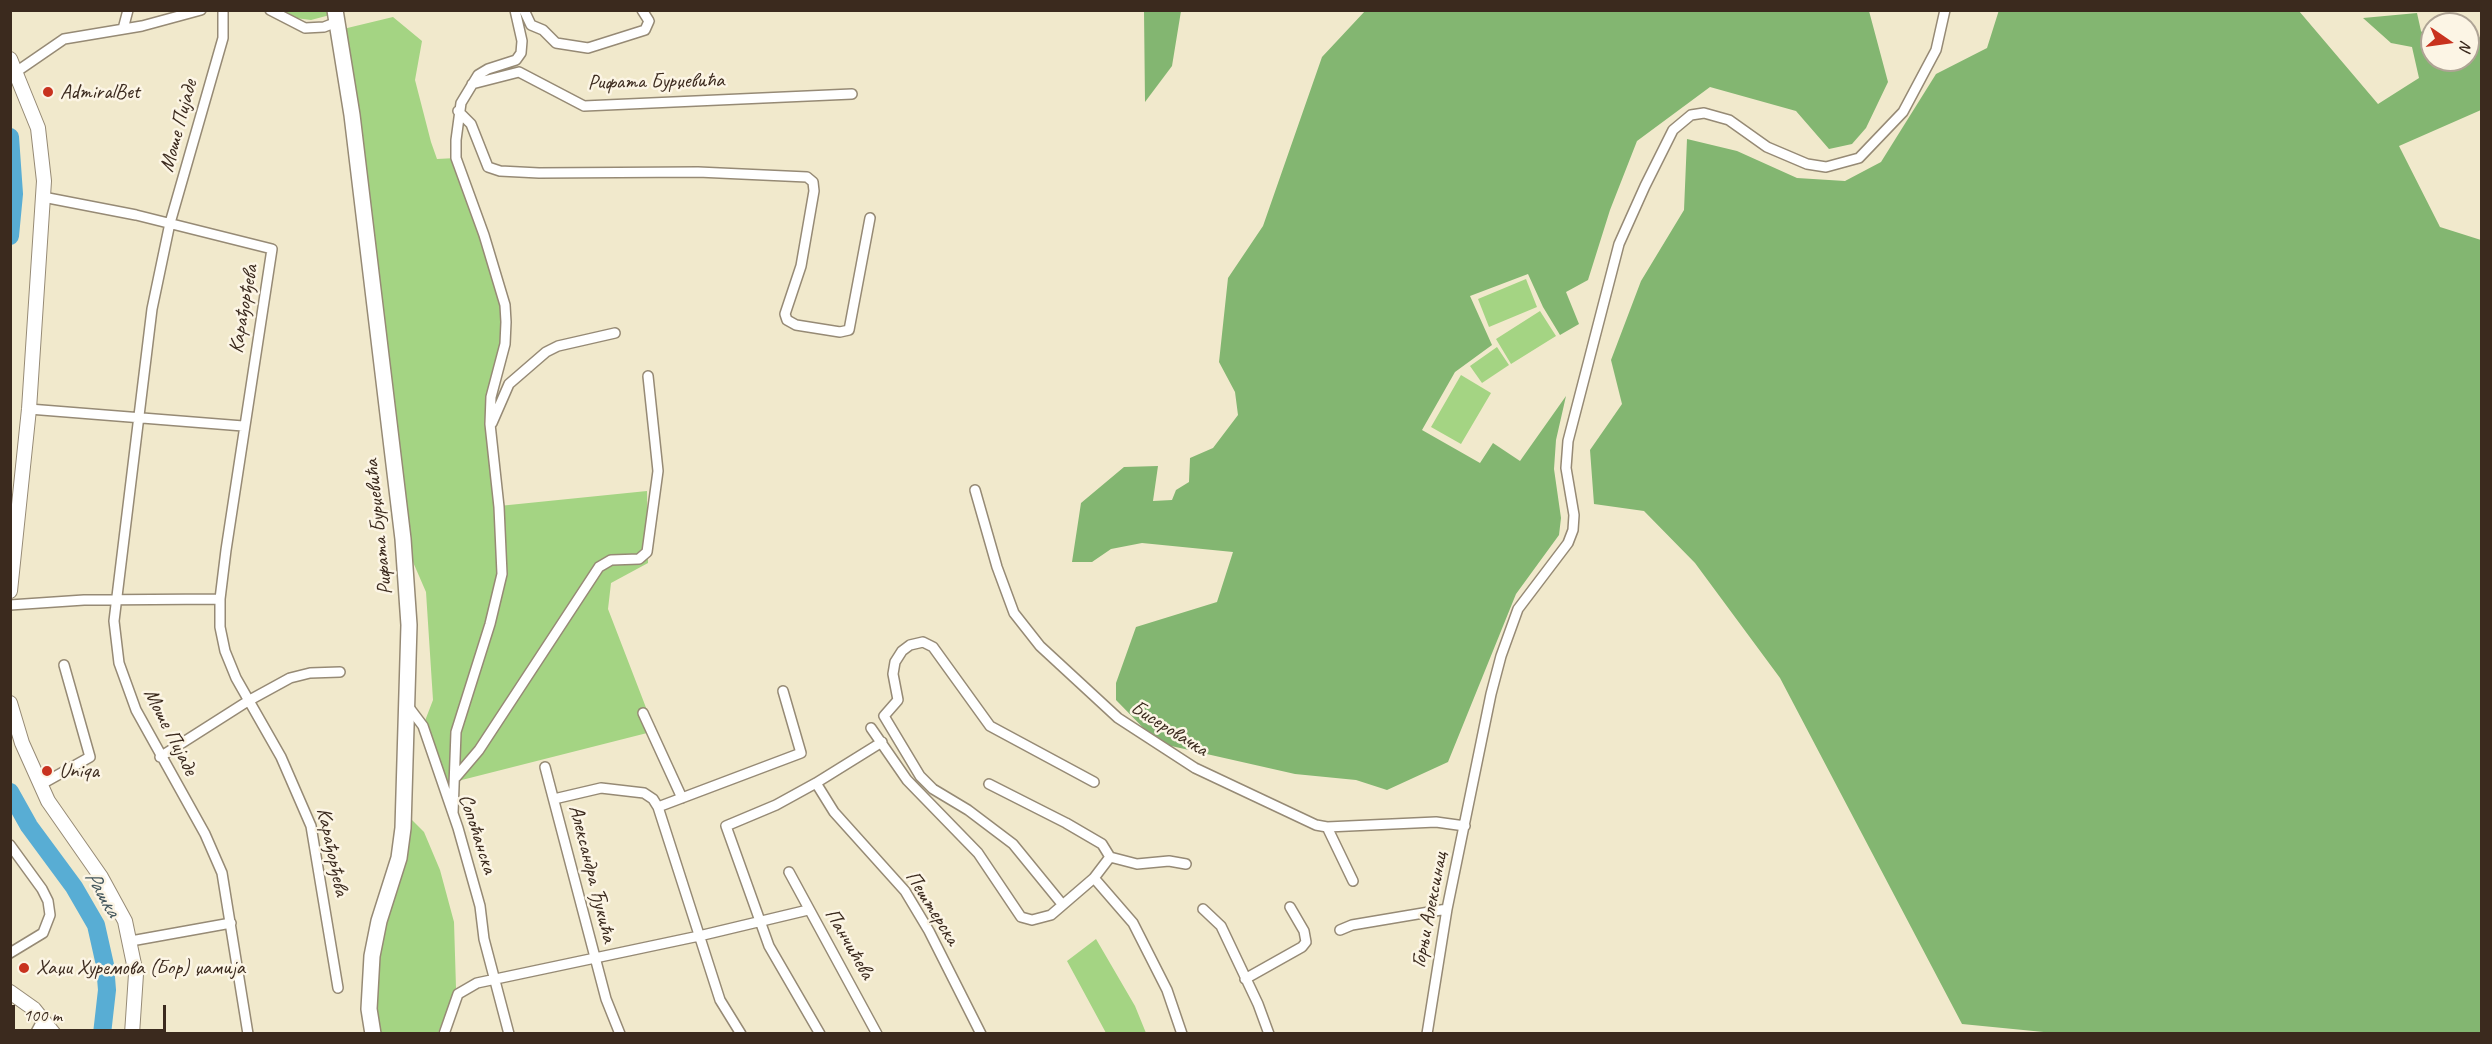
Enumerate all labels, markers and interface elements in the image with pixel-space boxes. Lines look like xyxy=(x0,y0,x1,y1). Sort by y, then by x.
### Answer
north arrow xyxy=(2420,12,2480,72)
text: N xyxy=(2455,39,2476,53)
street label: Рифата Бурџевића xyxy=(587,68,725,96)
street label: Моше Пијаде xyxy=(155,77,203,175)
place label: AdmiralBet xyxy=(60,79,140,105)
marker: AdmiralBet xyxy=(41,85,55,99)
street label: Карађорђева xyxy=(224,263,264,355)
street label: Рифата Бурџевића xyxy=(359,458,399,596)
street label: Моше Пијаде xyxy=(137,684,203,780)
street label: Бисеровачка xyxy=(1126,695,1212,763)
place label: Uniqa xyxy=(59,758,99,784)
marker: Uniqa xyxy=(40,764,54,778)
street label: Сопоћанска xyxy=(452,791,502,877)
street label: Александра Ђукића xyxy=(563,803,621,945)
street label: Карађорђева xyxy=(310,806,354,898)
street label: Горњи Алексинац xyxy=(1406,850,1454,970)
water label: Рашка xyxy=(78,866,126,922)
street label: Пештерска xyxy=(899,866,965,950)
street label: Панчићева xyxy=(819,904,879,984)
place label: Хаџи Хуремова (Бор) џамија xyxy=(36,955,245,981)
marker: Хаџи Хуремова (Бор) џамија xyxy=(17,961,31,975)
scale bar xyxy=(15,993,170,1031)
text: 100 m xyxy=(23,1004,62,1026)

